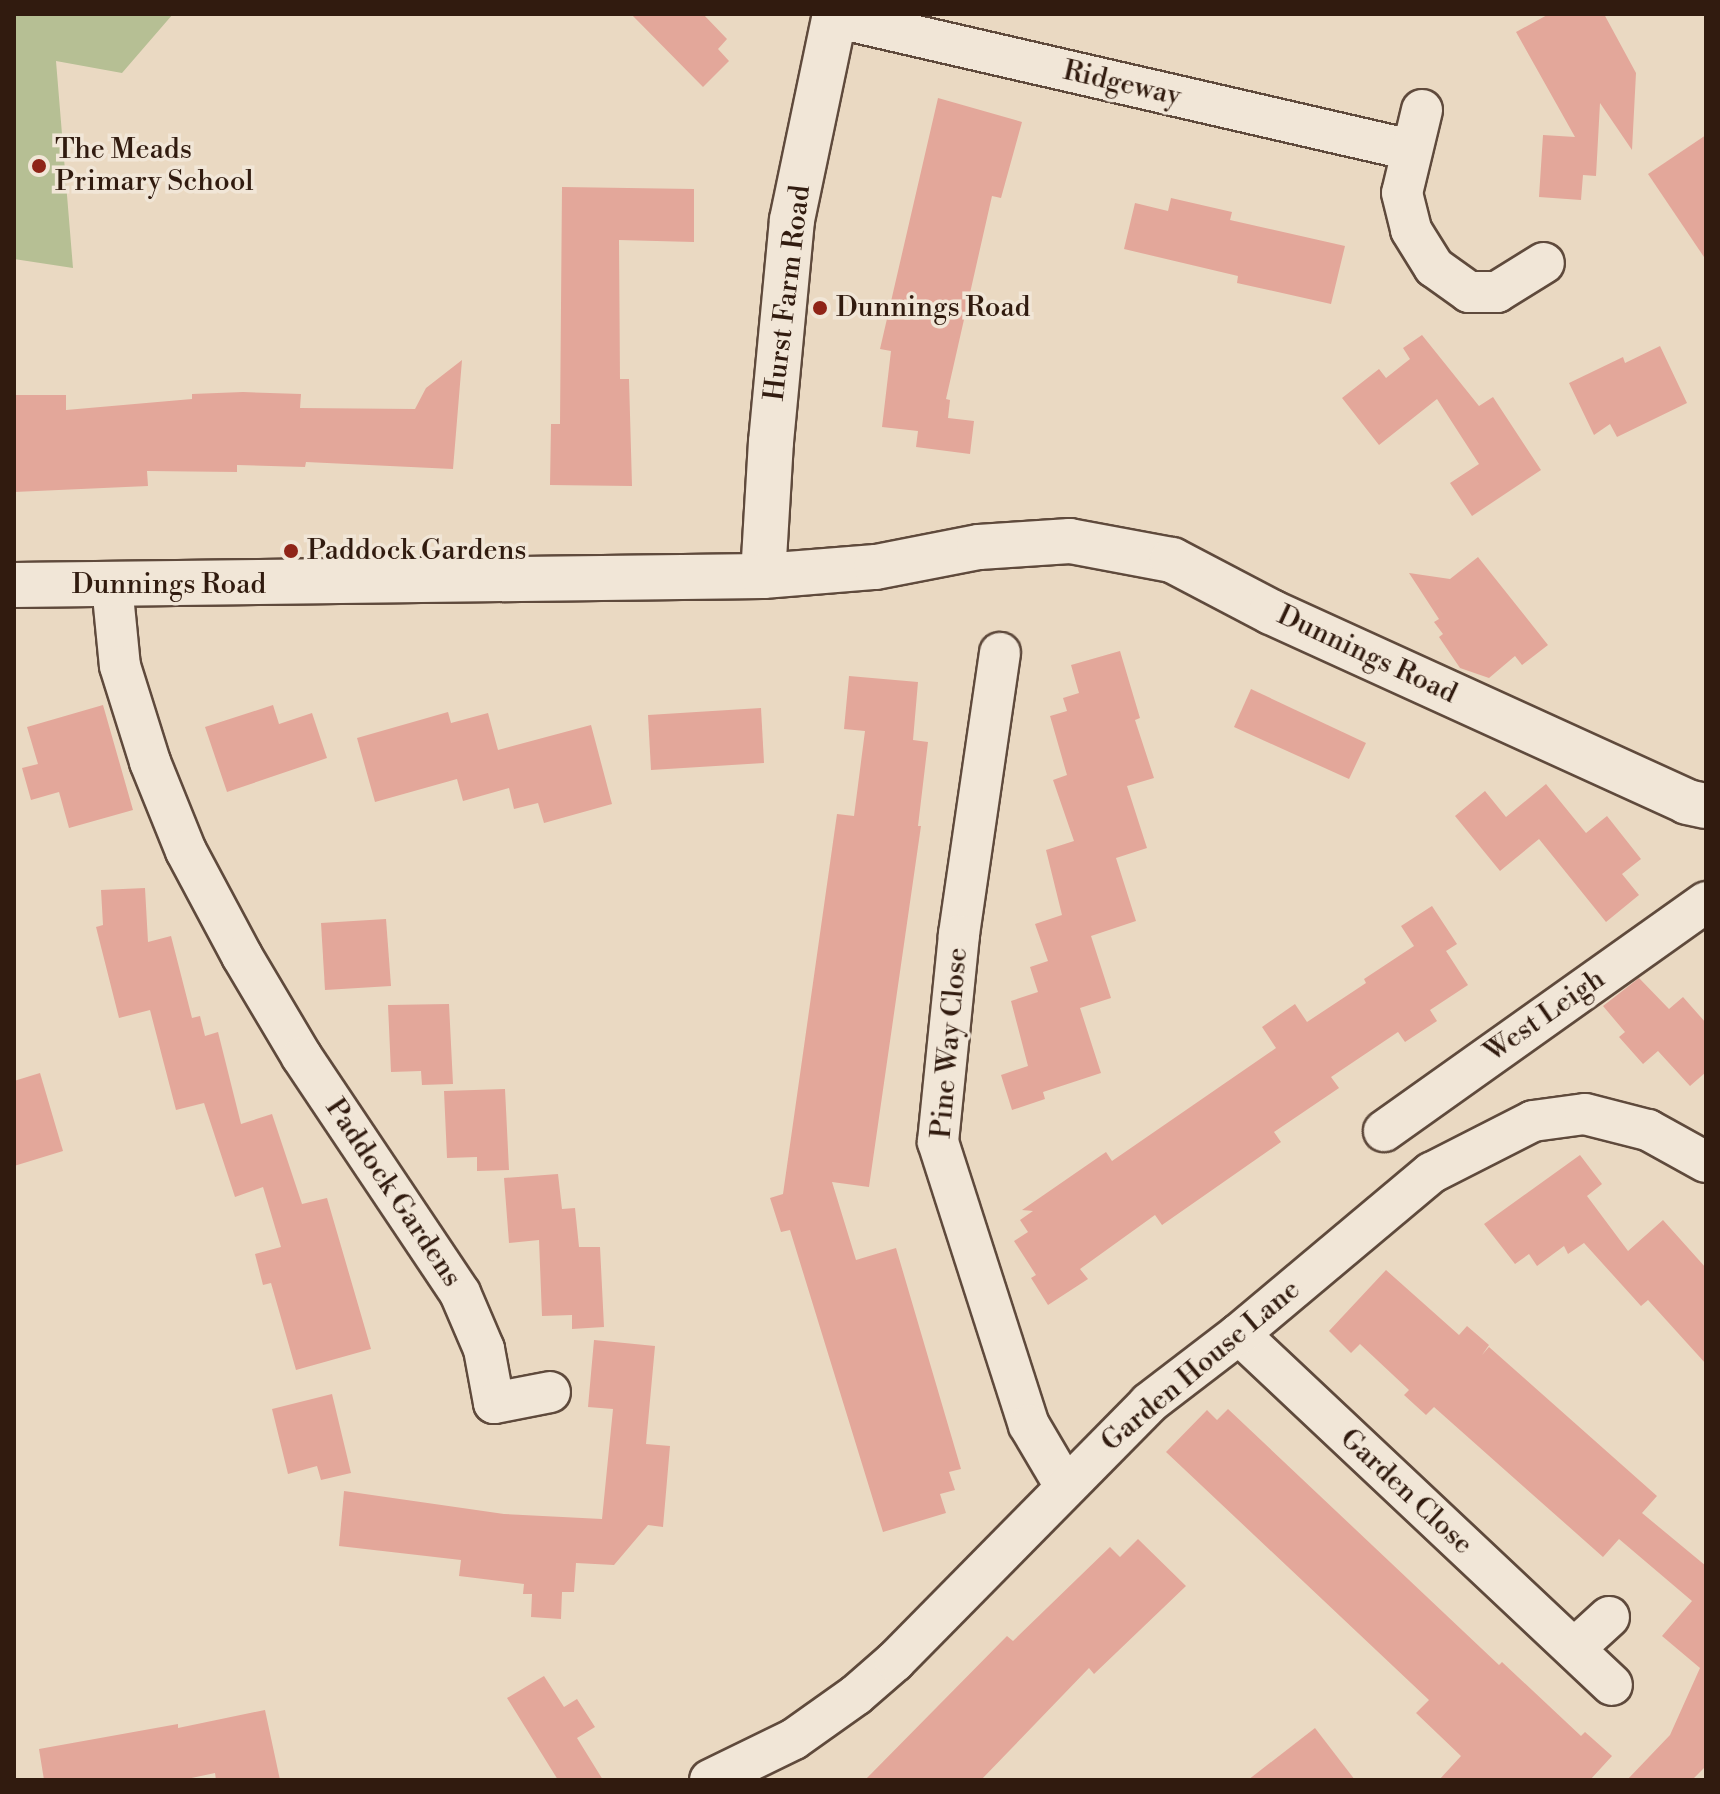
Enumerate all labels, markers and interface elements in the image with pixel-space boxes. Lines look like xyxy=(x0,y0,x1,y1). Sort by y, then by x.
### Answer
street label: Ridgeway xyxy=(1060,54,1184,114)
place label: The Meads Primary School xyxy=(55,133,254,199)
marker: The Meads Primary School xyxy=(30,157,48,175)
street label: Hurst Farm Road xyxy=(758,183,818,403)
place label: Dunnings Road xyxy=(836,291,1030,325)
marker: Dunnings Road xyxy=(811,299,829,317)
place label: Paddock Gardens xyxy=(307,534,527,568)
marker: Paddock Gardens xyxy=(282,542,300,560)
street label: Dunnings Road xyxy=(72,568,266,602)
street label: Dunnings Road xyxy=(1272,599,1462,711)
street label: Pine Way Close xyxy=(925,946,975,1140)
street label: West Leigh xyxy=(1478,962,1612,1070)
street label: Paddock Gardens xyxy=(318,1093,468,1293)
street label: Garden House Lane xyxy=(1095,1273,1307,1459)
street label: Garden Close xyxy=(1333,1422,1479,1562)

